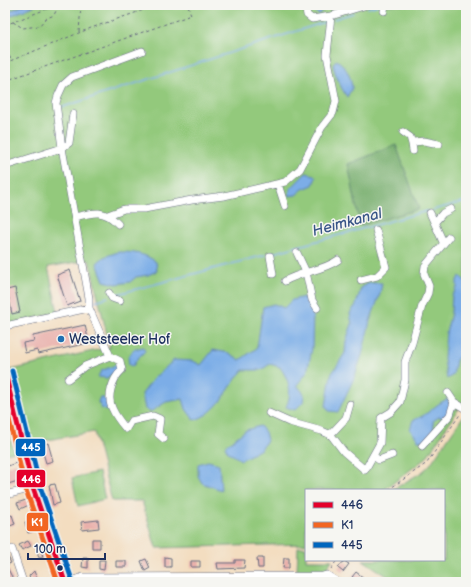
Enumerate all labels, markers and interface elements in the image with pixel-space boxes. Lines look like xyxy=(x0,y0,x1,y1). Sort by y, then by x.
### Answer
water label: Heimkanal xyxy=(310,204,385,241)
place label: Weststeeler Hof xyxy=(69,331,171,348)
marker: Weststeeler Hof xyxy=(56,334,66,344)
line badge: 445 xyxy=(15,438,46,457)
text: 445 xyxy=(21,441,41,454)
line badge: 446 xyxy=(16,469,46,488)
text: 446 xyxy=(21,473,41,486)
legend xyxy=(305,489,445,561)
text: 446 xyxy=(341,498,363,513)
line badge: K1 xyxy=(26,512,49,532)
text: K1 xyxy=(31,516,43,529)
text: K1 xyxy=(341,518,353,533)
scale bar xyxy=(28,535,105,561)
text: 445 xyxy=(341,538,363,553)
text: 100 m xyxy=(34,542,66,557)
unlabelled marker xyxy=(55,563,65,573)

